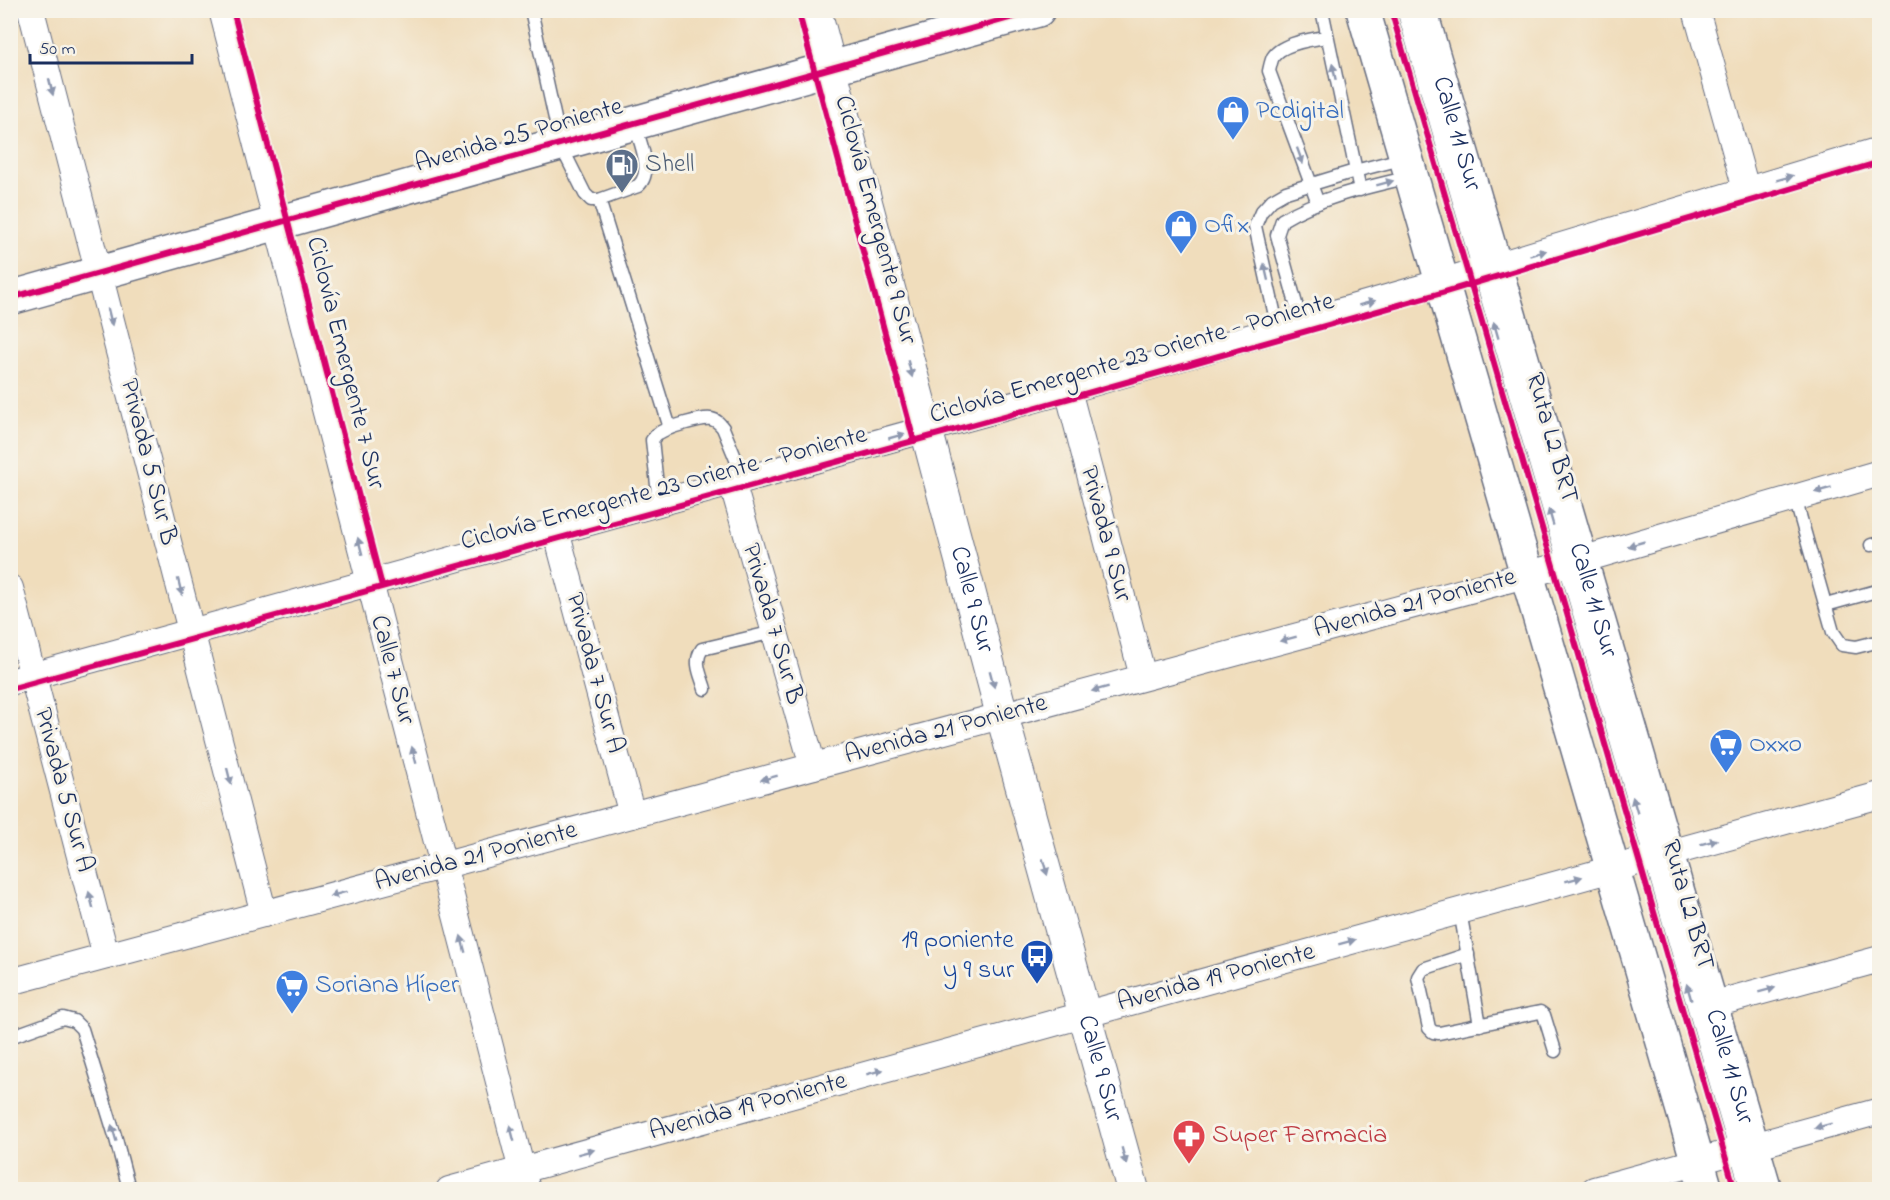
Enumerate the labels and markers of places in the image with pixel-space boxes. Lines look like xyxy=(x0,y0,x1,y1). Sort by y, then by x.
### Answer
place label: Pcdigital xyxy=(1256,93,1344,131)
shop icon: Pcdigital xyxy=(1215,94,1251,141)
place label: Shell xyxy=(645,146,694,184)
fuel station icon: Shell xyxy=(604,147,640,194)
place label: Ofix xyxy=(1204,207,1249,245)
shop icon: Ofix xyxy=(1163,208,1199,255)
place label: Oxxo xyxy=(1749,726,1802,764)
supermarket icon: Oxxo xyxy=(1708,727,1744,774)
place label: 19 poniente y 9 sur xyxy=(901,922,1015,990)
bus stop icon: 19 poniente y 9 sur xyxy=(1019,938,1055,985)
place label: Soriana Híper xyxy=(315,967,460,1005)
supermarket icon: Soriana Híper xyxy=(274,968,310,1015)
place label: Super Farmacia xyxy=(1212,1117,1387,1155)
pharmacy icon: Super Farmacia xyxy=(1171,1118,1207,1165)

